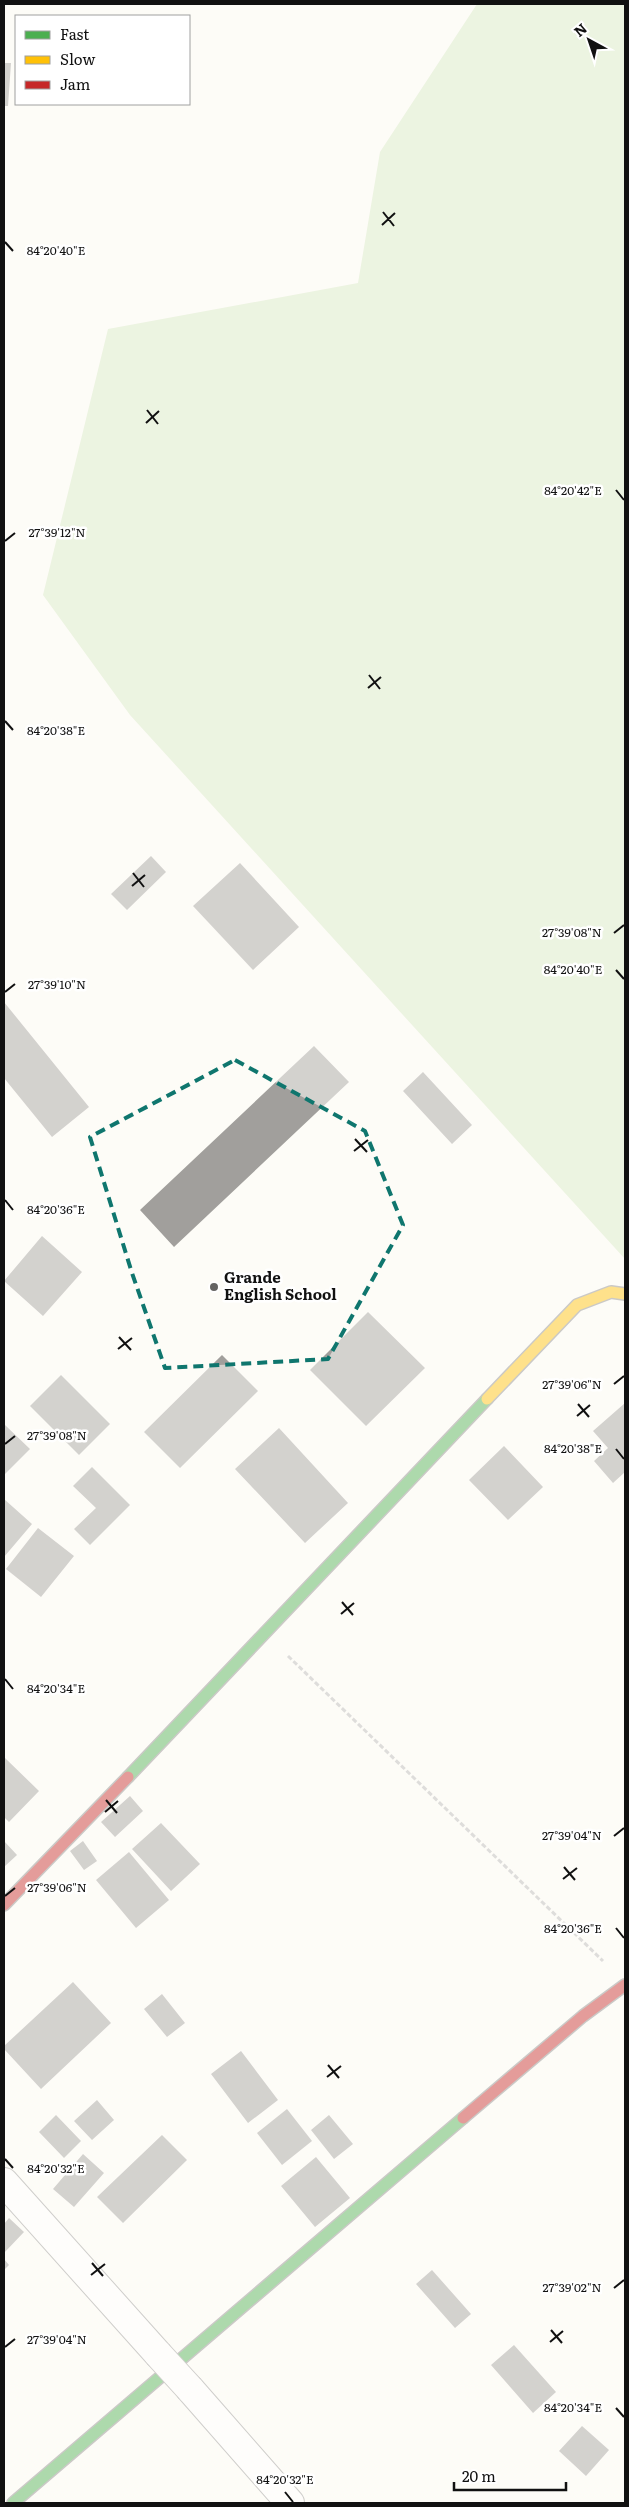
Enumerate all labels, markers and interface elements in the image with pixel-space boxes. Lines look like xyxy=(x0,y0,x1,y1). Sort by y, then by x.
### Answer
legend xyxy=(15,15,190,105)
north arrow xyxy=(564,15,614,65)
text: N xyxy=(569,18,591,41)
text: Fast xyxy=(60,22,89,45)
text: Slow xyxy=(60,47,95,70)
text: Jam xyxy=(60,72,91,95)
text: 84°20'40"E xyxy=(27,241,86,259)
text: 84°20'42"E xyxy=(544,481,602,499)
text: 27°39'12"N xyxy=(28,523,86,541)
text: 84°20'38"E xyxy=(27,721,85,739)
text: 27°39'08"N xyxy=(542,923,602,941)
text: 84°20'40"E xyxy=(544,960,603,978)
text: 27°39'10"N xyxy=(28,975,86,993)
text: 84°20'36"E xyxy=(27,1200,85,1218)
place label: Grande English School xyxy=(224,1265,337,1305)
marker: Grande English School xyxy=(208,1281,220,1293)
text: 27°39'06"N xyxy=(542,1375,602,1393)
text: 27°39'08"N xyxy=(27,1426,87,1444)
text: 84°20'38"E xyxy=(544,1439,602,1457)
text: 84°20'34"E xyxy=(27,1679,85,1697)
text: 27°39'04"N xyxy=(542,1826,602,1844)
text: 27°39'06"N xyxy=(27,1878,87,1896)
text: 84°20'36"E xyxy=(544,1919,602,1937)
text: 84°20'32"E xyxy=(27,2159,85,2177)
text: 27°39'02"N xyxy=(542,2278,602,2296)
text: 27°39'04"N xyxy=(27,2330,87,2348)
text: 84°20'34"E xyxy=(544,2398,602,2416)
scale bar xyxy=(454,2460,566,2492)
text: 20 m xyxy=(462,2464,496,2487)
text: 84°20'32"E xyxy=(256,2470,314,2488)

